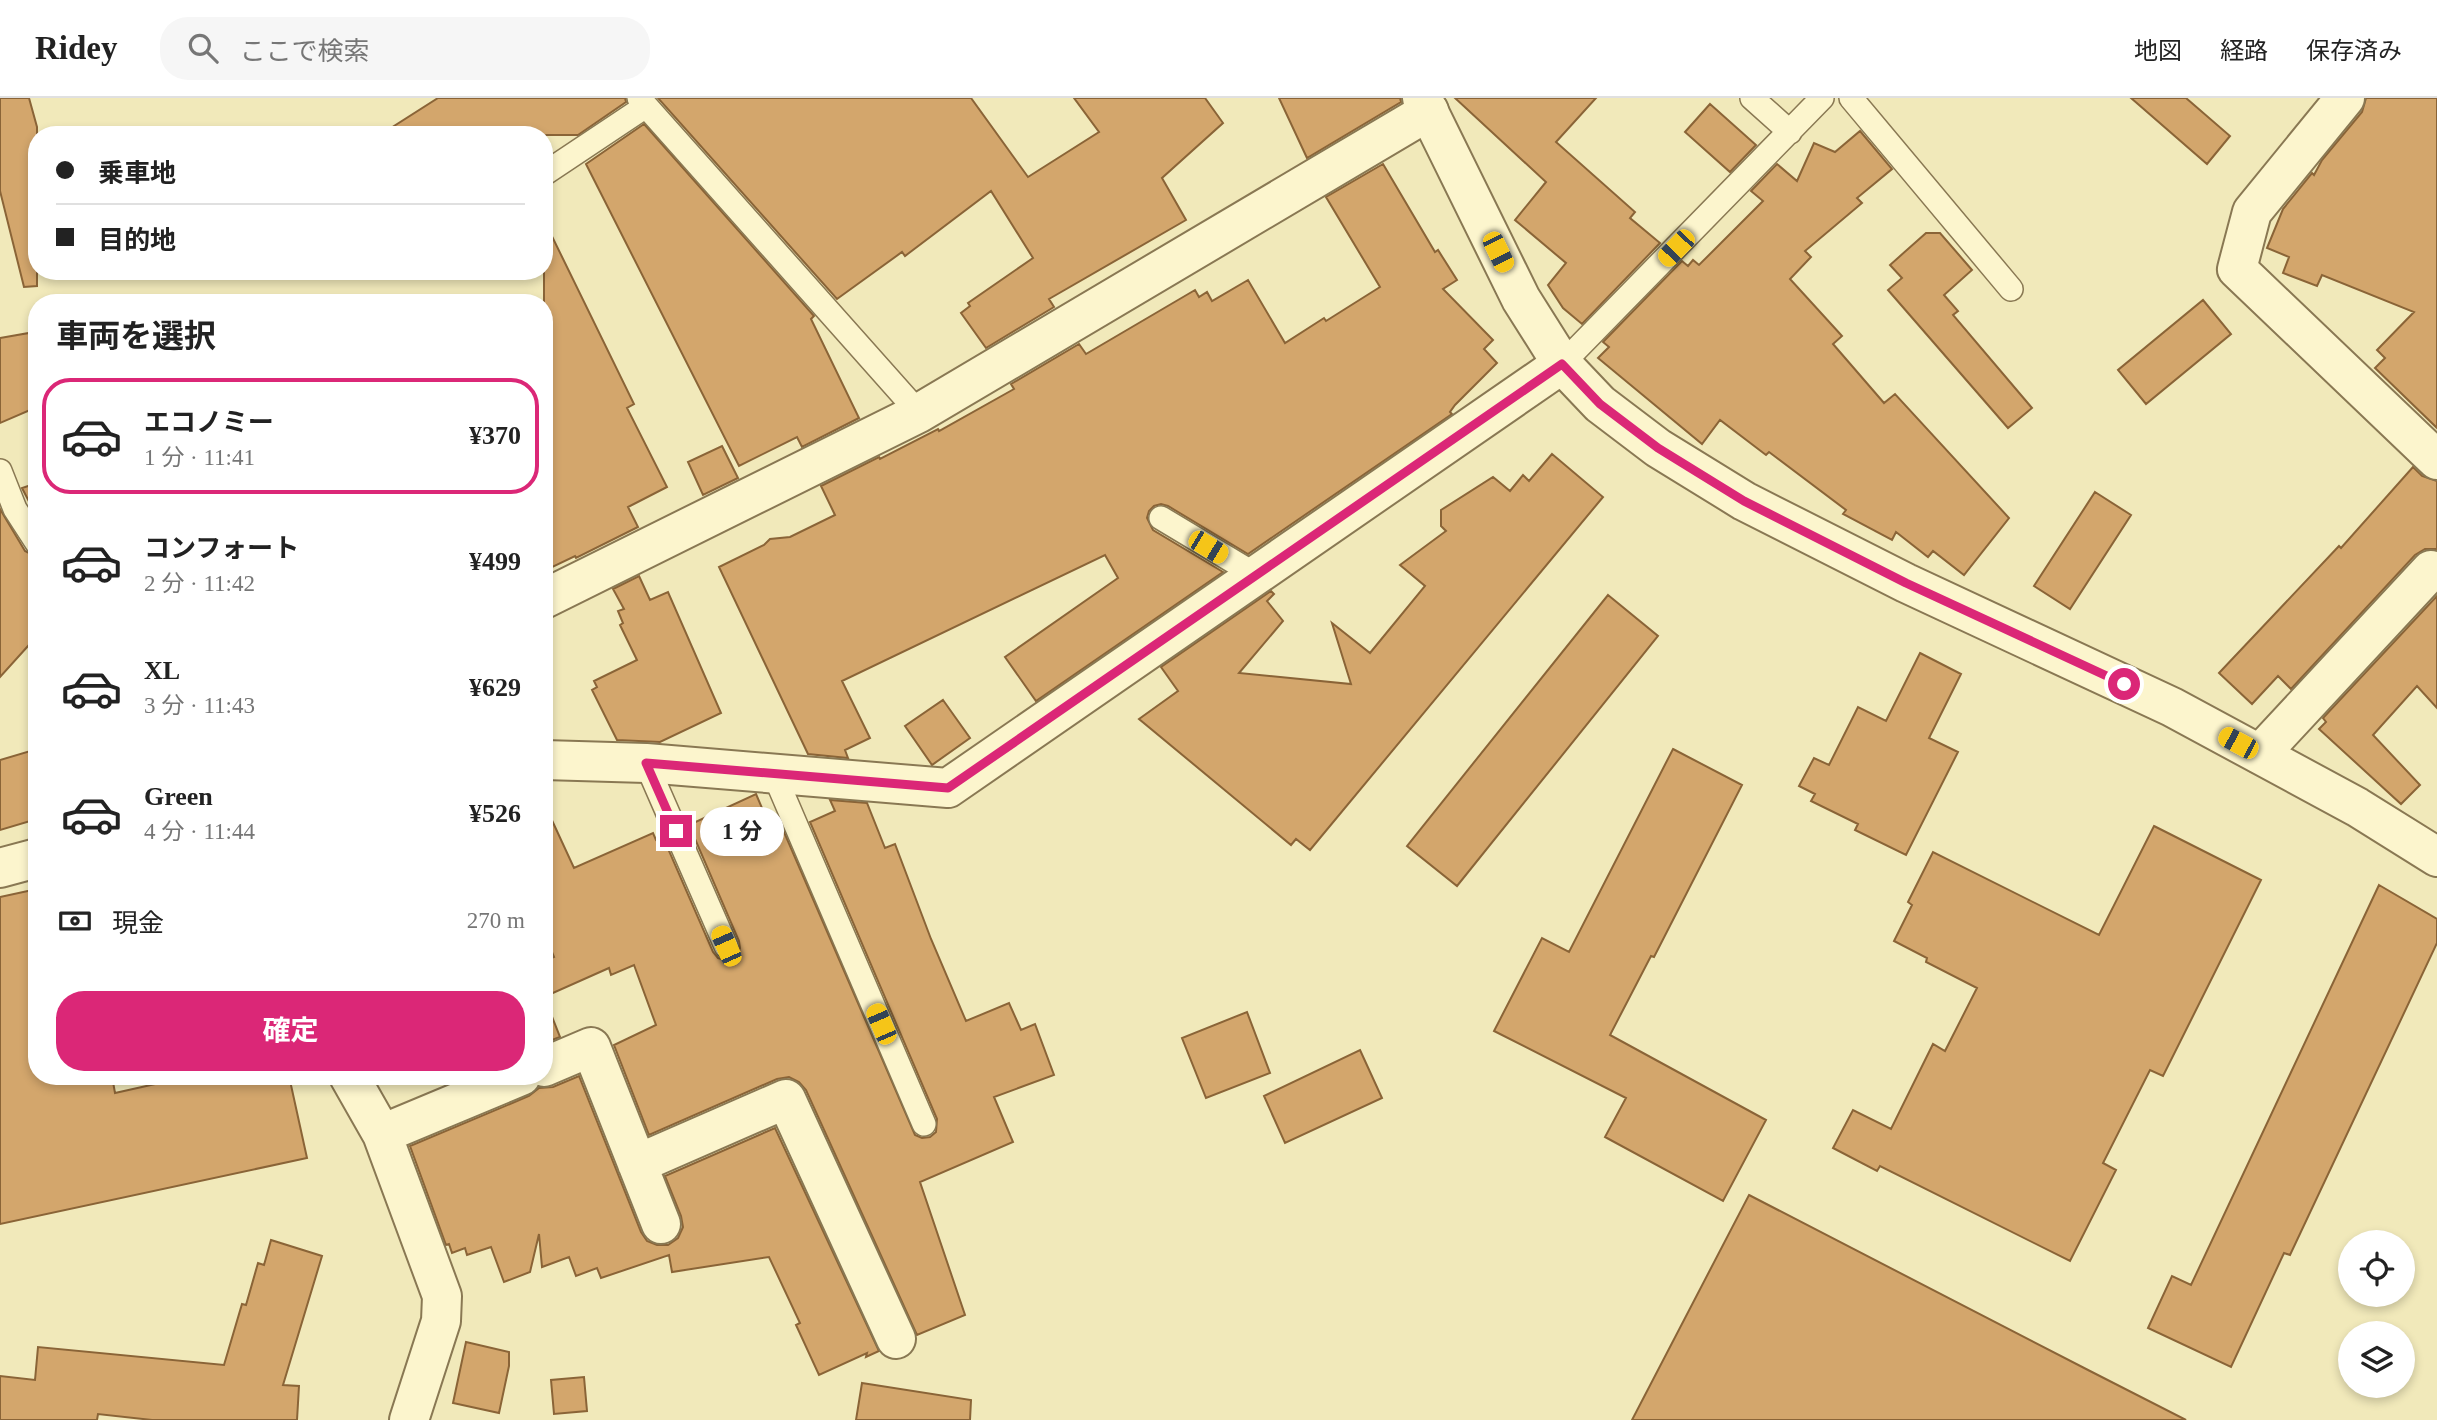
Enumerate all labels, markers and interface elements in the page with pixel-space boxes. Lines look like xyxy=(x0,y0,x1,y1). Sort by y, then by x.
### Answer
search box xyxy=(160,17,650,80)
icon: search xyxy=(184,29,222,67)
text: Ridey xyxy=(35,30,118,66)
text: ここで検索 xyxy=(240,37,370,66)
text: 地図 xyxy=(2134,38,2182,64)
text: 経路 xyxy=(2220,38,2268,64)
text: 保存済み xyxy=(2306,38,2402,64)
text: 乗車地 xyxy=(98,159,176,188)
text: 目的地 xyxy=(98,226,176,255)
car xyxy=(1654,226,1699,270)
car xyxy=(1480,229,1517,275)
text: 車両を選択 xyxy=(56,318,216,354)
icon: car xyxy=(60,405,123,468)
text: エコノミー xyxy=(144,408,274,437)
text: ¥370 xyxy=(469,421,521,450)
text: 1 分 · 11:41 xyxy=(144,445,255,470)
car xyxy=(1185,527,1232,567)
icon: car xyxy=(60,531,123,594)
text: コンフォート xyxy=(144,534,299,563)
text: ¥499 xyxy=(469,547,521,576)
text: 2 分 · 11:42 xyxy=(144,571,255,596)
text: XL xyxy=(144,656,180,685)
icon: car xyxy=(60,657,123,720)
route start xyxy=(2108,668,2140,700)
text: ¥629 xyxy=(469,673,521,702)
text: 3 分 · 11:43 xyxy=(144,693,255,718)
car xyxy=(2215,724,2262,762)
text: Green xyxy=(144,782,213,811)
icon: car xyxy=(60,783,123,846)
text: ¥526 xyxy=(469,799,521,828)
callout: 1 分 xyxy=(700,806,784,856)
route end xyxy=(660,815,692,847)
text: 4 分 · 11:44 xyxy=(144,819,255,844)
text: 1 分 xyxy=(722,819,762,844)
icon: cash xyxy=(56,902,94,940)
text: 270 m xyxy=(467,908,525,933)
text: 現金 xyxy=(112,909,164,938)
car xyxy=(708,923,745,969)
button: 確定 xyxy=(56,991,525,1071)
car xyxy=(864,1001,899,1047)
map controls xyxy=(2338,1230,2415,1398)
button: locate xyxy=(2338,1230,2415,1307)
button: layers xyxy=(2338,1321,2415,1398)

